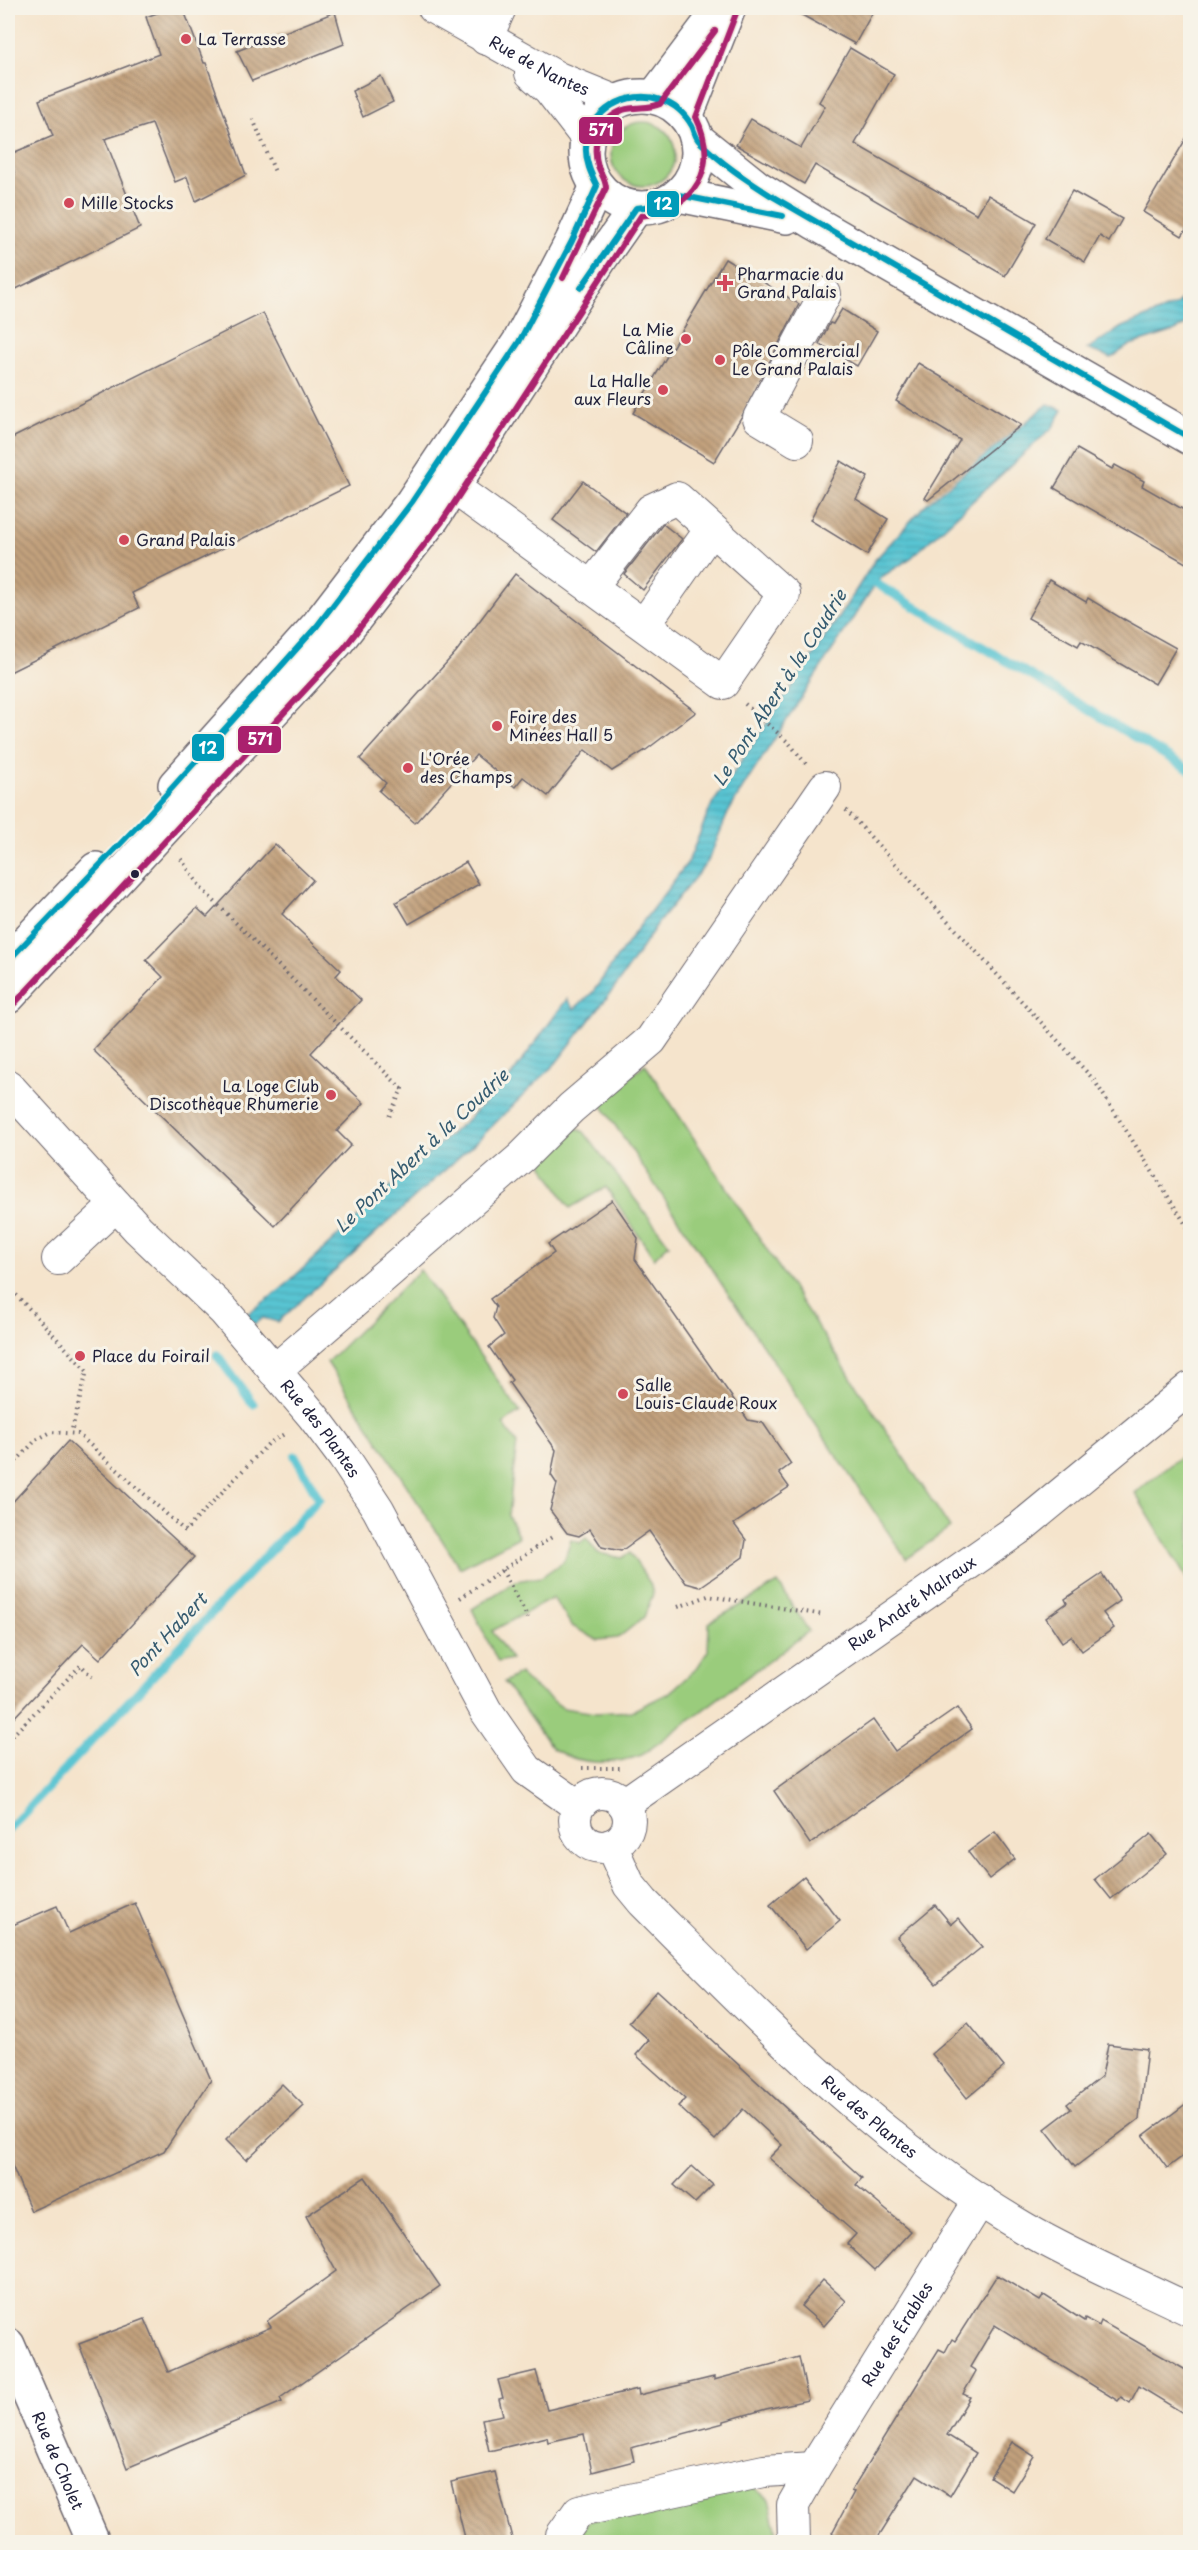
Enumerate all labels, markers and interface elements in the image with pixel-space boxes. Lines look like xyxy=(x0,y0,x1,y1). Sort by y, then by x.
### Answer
place label: La Terrasse xyxy=(198,26,286,50)
street label: Rue de Nantes xyxy=(485,29,593,100)
marker: La Terrasse xyxy=(179,32,193,46)
line badge: 571 xyxy=(578,116,623,145)
text: 571 xyxy=(588,117,614,141)
place label: Mille Stocks xyxy=(81,190,173,214)
line badge: 12 xyxy=(646,190,680,218)
text: 12 xyxy=(654,191,672,215)
marker: Mille Stocks xyxy=(62,196,76,210)
place label: Pharmacie du Grand Palais xyxy=(737,261,844,303)
marker: Pharmacie du Grand Palais xyxy=(718,276,732,290)
place label: La Mie Câline xyxy=(622,317,674,359)
marker: La Mie Câline xyxy=(679,332,693,346)
place label: Pôle Commercial Le Grand Palais xyxy=(732,338,860,380)
marker: Pôle Commercial Le Grand Palais xyxy=(713,353,727,367)
place label: La Halle aux Fleurs xyxy=(574,368,651,410)
marker: La Halle aux Fleurs xyxy=(656,383,670,397)
place label: Grand Palais xyxy=(136,527,236,551)
marker: Grand Palais xyxy=(117,533,131,547)
water label: Le Pont Abert à la Coudrie xyxy=(705,582,853,791)
place label: Foire des Minées Hall 5 xyxy=(509,704,613,746)
marker: Foire des Minées Hall 5 xyxy=(490,719,504,733)
line badge: 571 xyxy=(237,725,282,754)
text: 571 xyxy=(247,726,273,750)
line badge: 12 xyxy=(191,733,225,762)
text: 12 xyxy=(199,735,217,759)
place label: L'Orée des Champs xyxy=(420,746,512,788)
marker: L'Orée des Champs xyxy=(401,761,415,775)
unlabelled marker xyxy=(129,868,141,880)
water label: Le Pont Abert à la Coudrie xyxy=(328,1061,515,1238)
place label: La Loge Club Discothèque Rhumerie xyxy=(149,1073,319,1115)
marker: La Loge Club Discothèque Rhumerie xyxy=(324,1088,338,1102)
place label: Place du Foirail xyxy=(92,1343,210,1367)
marker: Place du Foirail xyxy=(73,1349,87,1363)
place label: Salle Louis-Claude Roux xyxy=(635,1372,778,1414)
street label: Rue des Plantes xyxy=(276,1373,367,1482)
marker: Salle Louis-Claude Roux xyxy=(616,1387,630,1401)
street label: Rue André Malraux xyxy=(842,1549,980,1655)
water label: Pont Habert xyxy=(121,1584,214,1682)
street label: Rue des Plantes xyxy=(817,2069,923,2163)
street label: Rue des Érables xyxy=(855,2277,938,2390)
street label: Rue de Cholet xyxy=(27,2407,91,2514)

